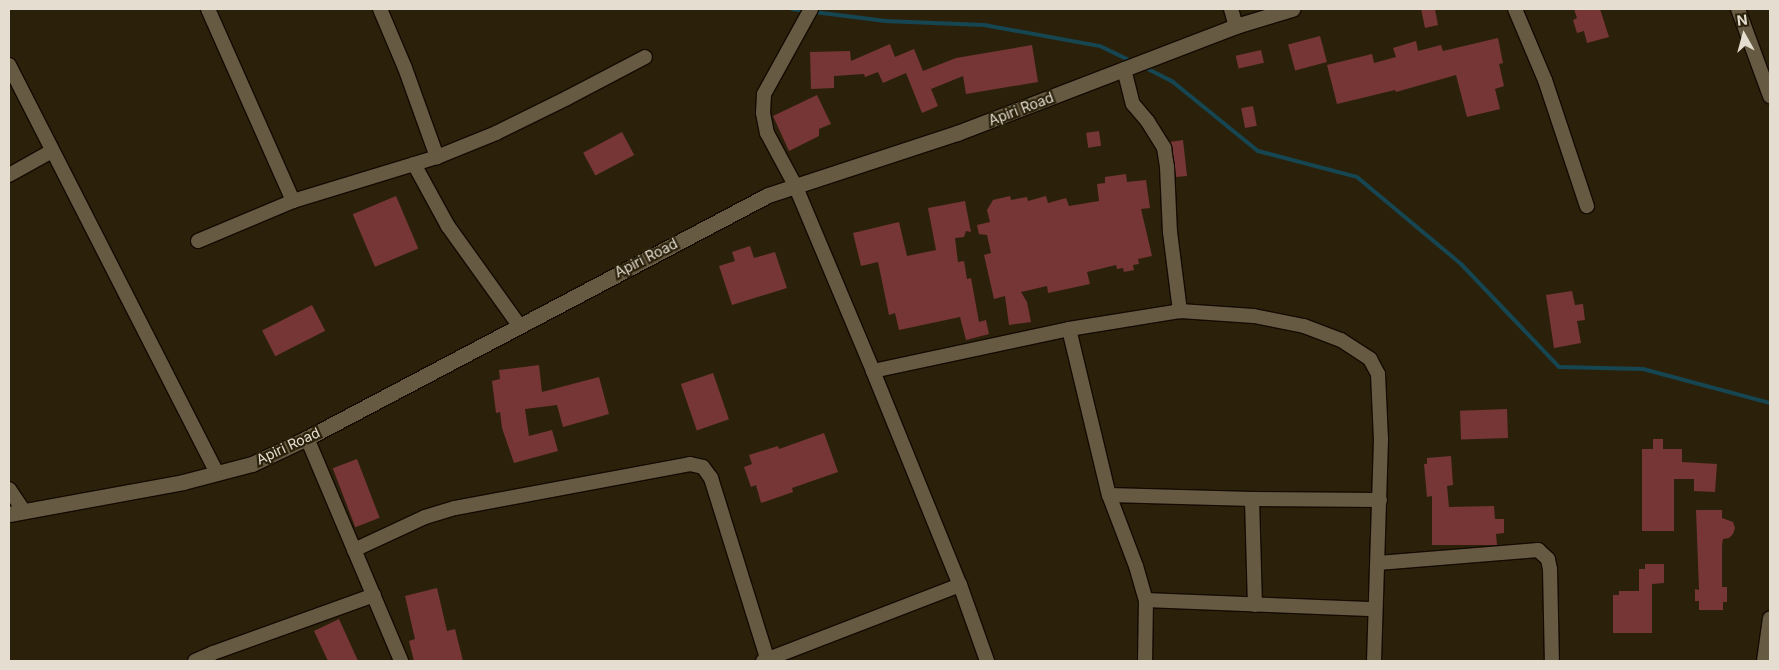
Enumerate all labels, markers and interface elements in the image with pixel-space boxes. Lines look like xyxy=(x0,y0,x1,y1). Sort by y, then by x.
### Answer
north arrow xyxy=(1719,10,1769,60)
text: N xyxy=(1736,11,1748,29)
street label: Apiri Road xyxy=(986,89,1056,129)
street label: Apiri Road xyxy=(612,235,680,281)
street label: Apiri Road xyxy=(254,424,322,468)

